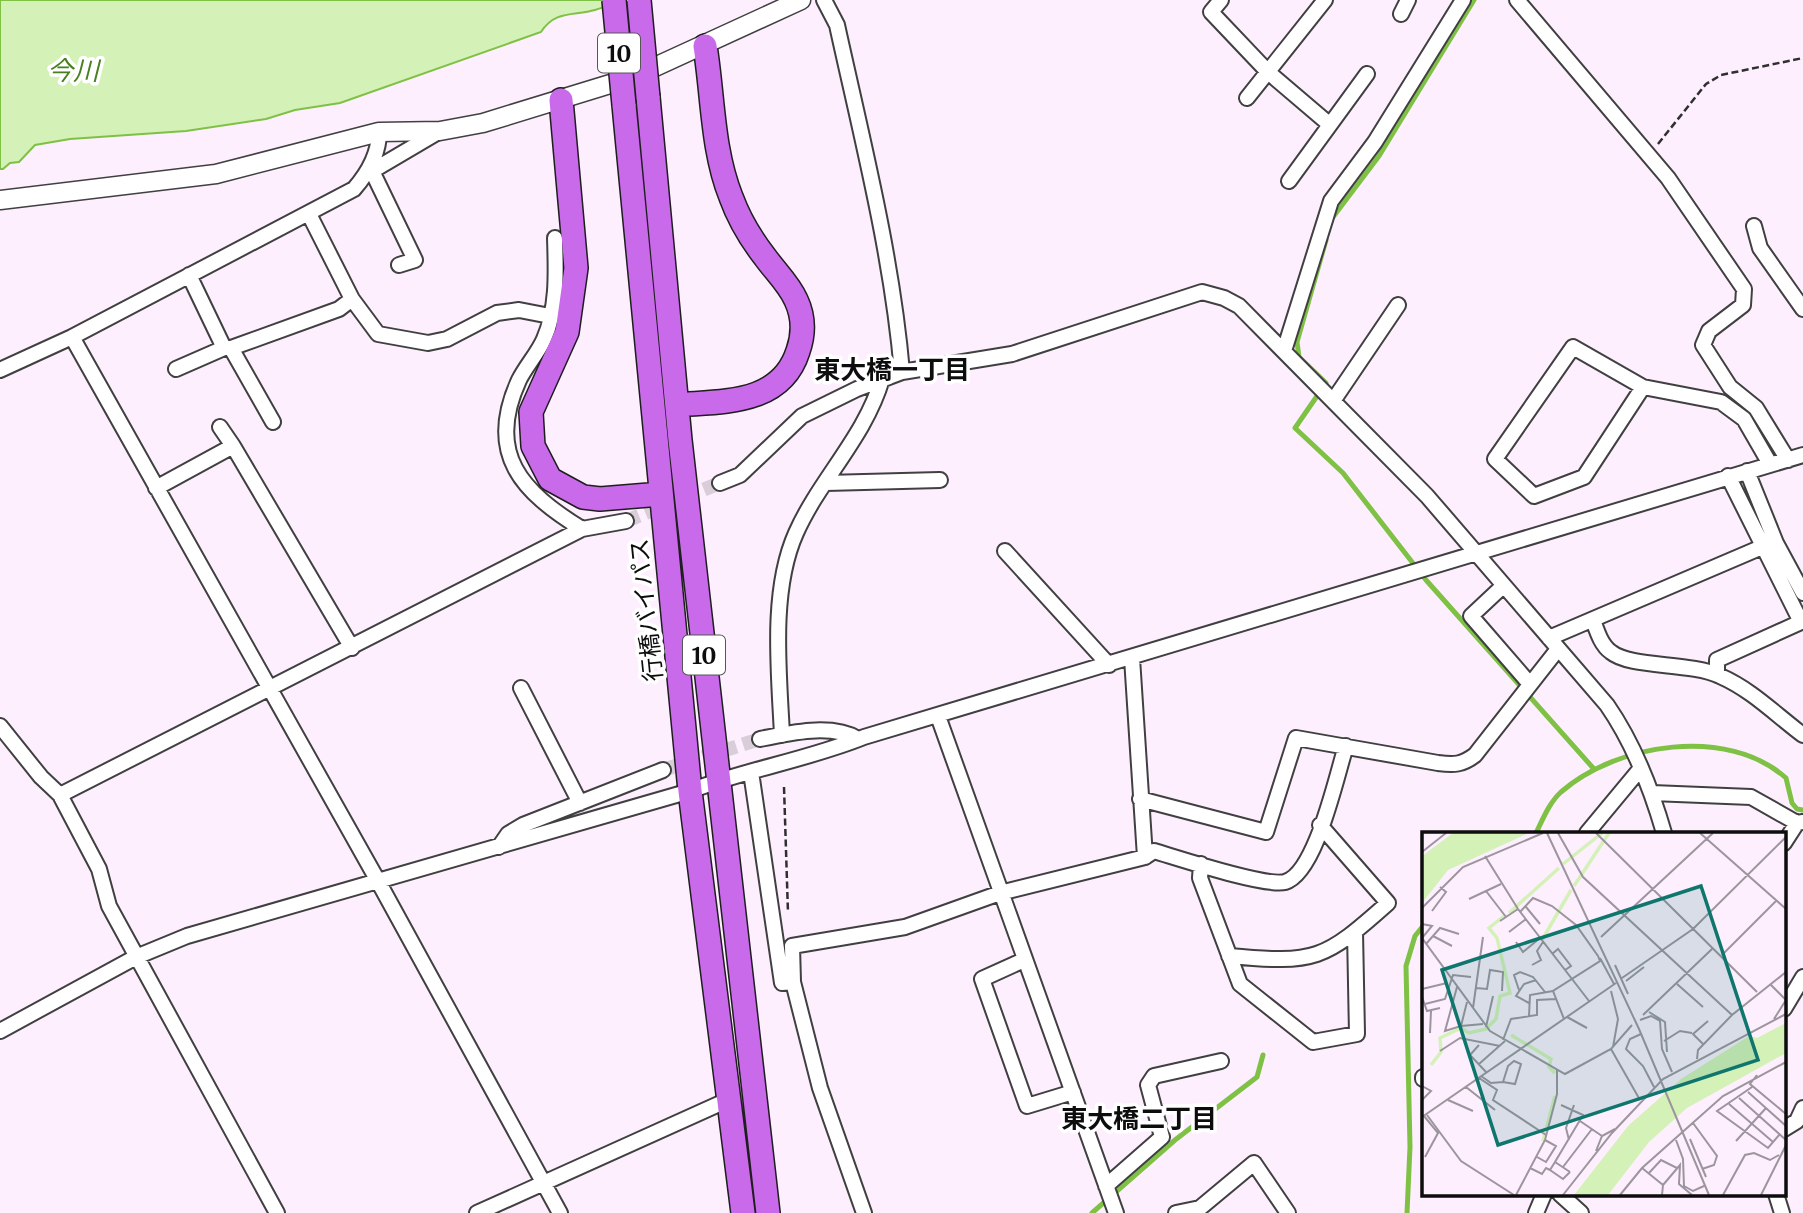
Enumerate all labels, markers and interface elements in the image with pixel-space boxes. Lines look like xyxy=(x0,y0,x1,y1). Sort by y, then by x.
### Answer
road number: 10 xyxy=(598,34,640,72)
water label: 今川 xyxy=(47,54,102,87)
district label: 東大橋一丁目 xyxy=(814,353,970,386)
street label: 行橋バイパス xyxy=(623,537,669,683)
road number: 10 xyxy=(683,636,725,674)
inset map xyxy=(1422,832,1786,1196)
district label: 東大橋二丁目 xyxy=(1061,1102,1217,1135)

